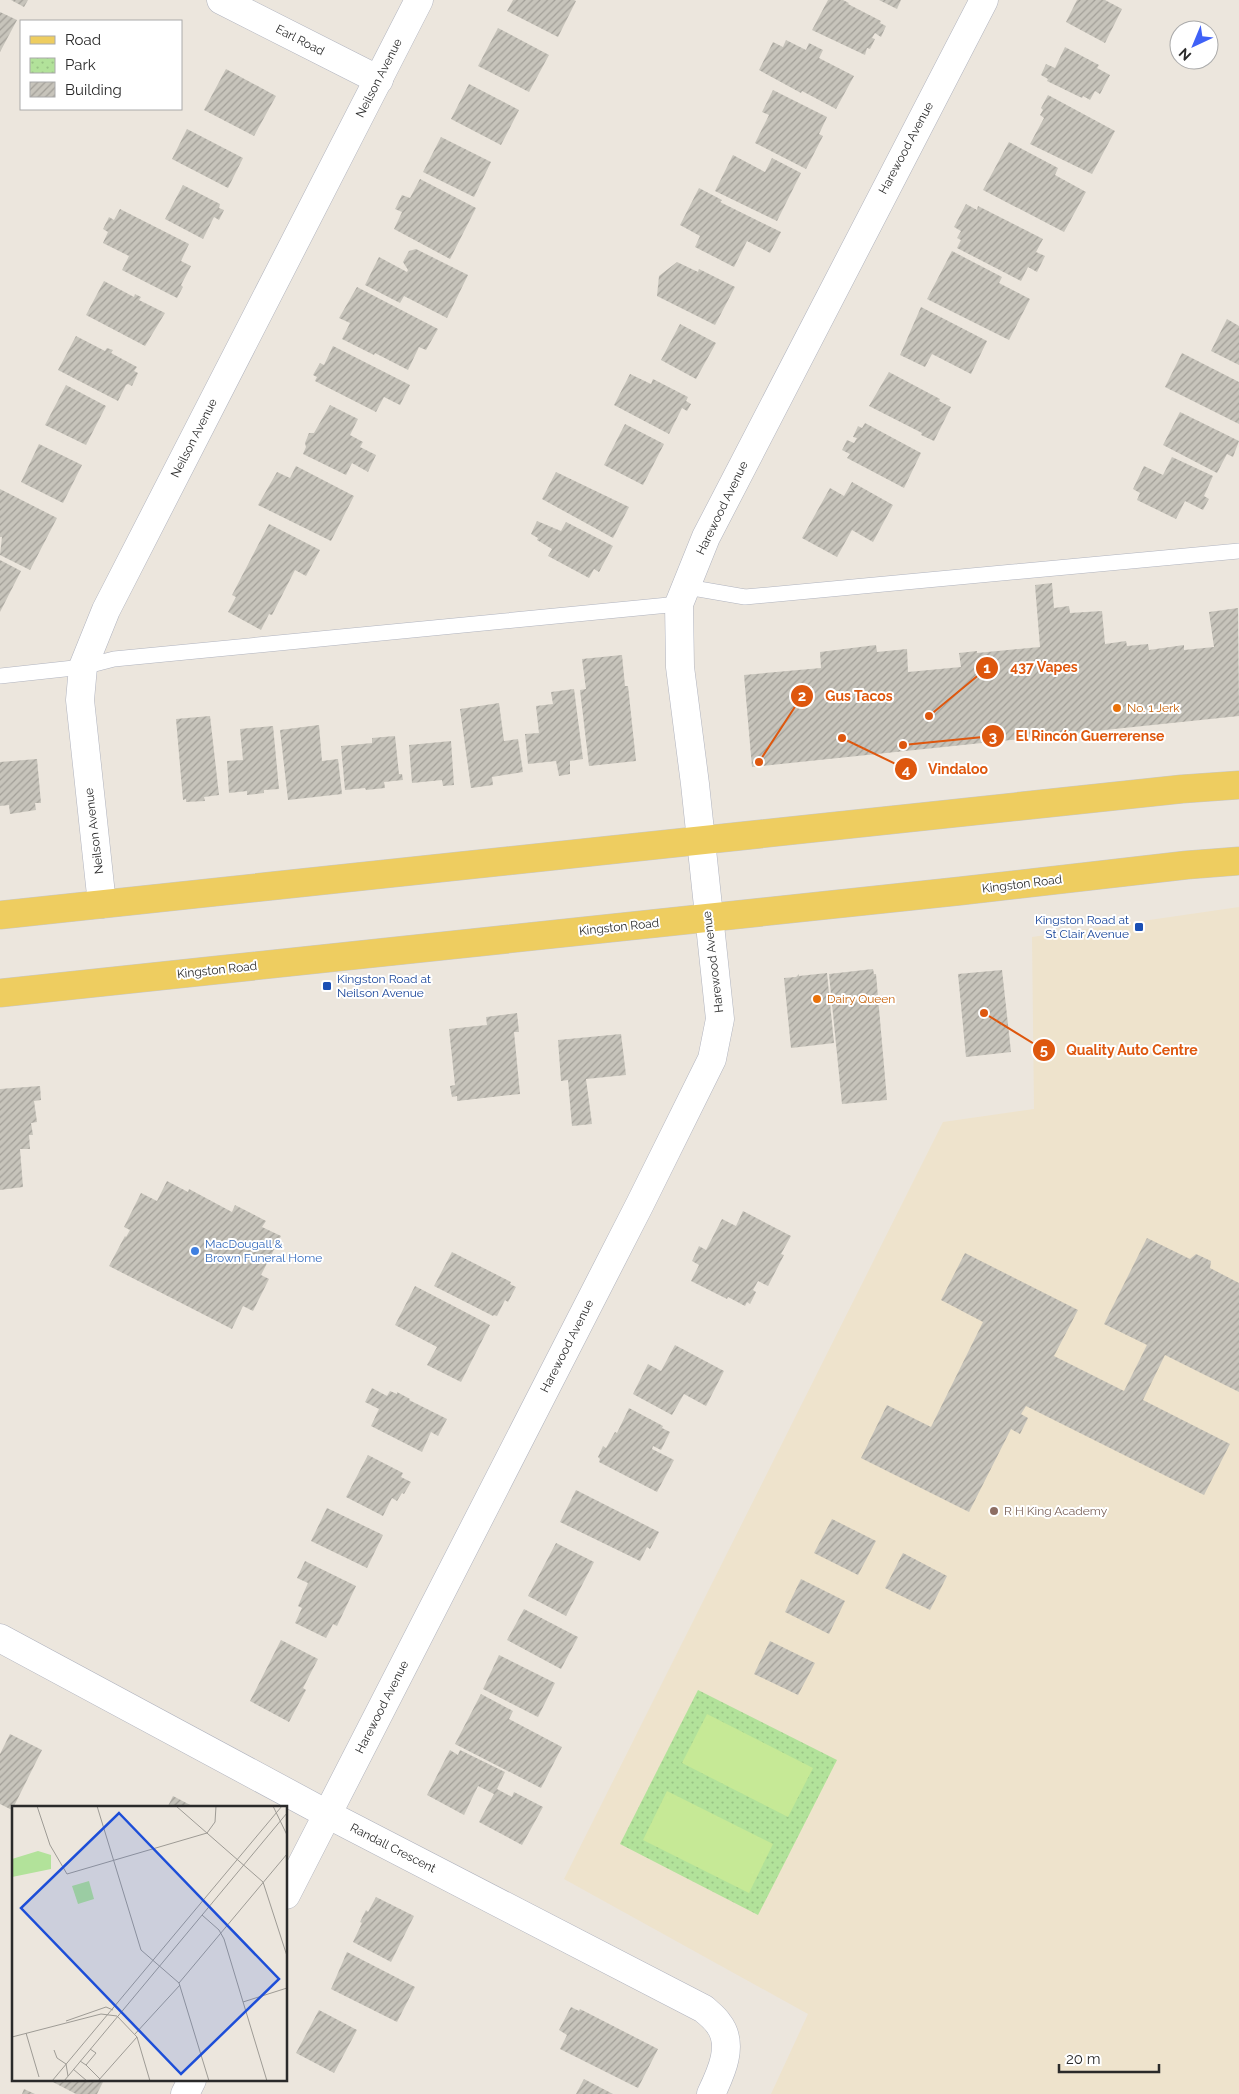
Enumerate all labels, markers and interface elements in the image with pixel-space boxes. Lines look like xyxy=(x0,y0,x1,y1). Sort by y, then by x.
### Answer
legend xyxy=(20,20,182,110)
north arrow xyxy=(1169,20,1219,70)
street label: Earl Road xyxy=(273,22,327,58)
text: Road xyxy=(65,31,101,49)
street label: Neilson Avenue xyxy=(353,36,405,120)
text: N xyxy=(1176,45,1194,64)
text: Park xyxy=(65,56,96,74)
text: Building xyxy=(65,81,122,99)
street label: Harewood Avenue xyxy=(876,100,936,196)
street label: Neilson Avenue xyxy=(168,396,220,480)
street label: Harewood Avenue xyxy=(693,459,751,557)
callout: 437 Vapes xyxy=(975,653,1088,682)
text: 1 xyxy=(983,659,991,677)
text: 437 Vapes xyxy=(1010,659,1078,675)
callout: Gus Tacos xyxy=(790,682,902,711)
text: 2 xyxy=(798,687,806,705)
text: Gus Tacos xyxy=(825,688,893,704)
place label: No. 1 Jerk xyxy=(1127,701,1180,715)
marker: No. 1 Jerk xyxy=(1111,702,1123,714)
callout: El Rincón Guerrerense xyxy=(980,722,1175,751)
text: 3 xyxy=(989,728,997,746)
text: El Rincón Guerrerense xyxy=(1015,728,1165,744)
callout: Vindaloo xyxy=(893,755,998,784)
text: 4 xyxy=(902,761,911,779)
text: Vindaloo xyxy=(928,761,988,777)
street label: Neilson Avenue xyxy=(82,787,106,875)
street label: Kingston Road xyxy=(981,872,1063,896)
street label: Harewood Avenue xyxy=(700,910,726,1014)
place label: Kingston Road at St Clair Avenue xyxy=(1035,913,1129,941)
street label: Kingston Road xyxy=(578,916,660,938)
marker: Kingston Road at St Clair Avenue xyxy=(1133,921,1145,933)
street label: Kingston Road xyxy=(176,959,258,981)
place label: Kingston Road at Neilson Avenue xyxy=(337,972,431,1000)
marker: Kingston Road at Neilson Avenue xyxy=(321,980,333,992)
place label: Dairy Queen xyxy=(827,992,895,1006)
marker: Dairy Queen xyxy=(811,993,823,1005)
callout: Quality Auto Centre xyxy=(1031,1035,1209,1064)
text: 5 xyxy=(1040,1041,1048,1059)
text: Quality Auto Centre xyxy=(1066,1042,1198,1058)
place label: MacDougall & Brown Funeral Home xyxy=(205,1237,322,1265)
marker: MacDougall & Brown Funeral Home xyxy=(189,1245,201,1257)
street label: Harewood Avenue xyxy=(538,1297,596,1395)
place label: R H King Academy xyxy=(1004,1504,1108,1518)
marker: R H King Academy xyxy=(988,1505,1000,1517)
street label: Harewood Avenue xyxy=(353,1658,411,1756)
inset map xyxy=(12,1806,288,2082)
street label: Randall Crescent xyxy=(348,1820,438,1876)
scale bar xyxy=(1059,2042,1159,2074)
text: 20 m xyxy=(1066,2050,1101,2068)

